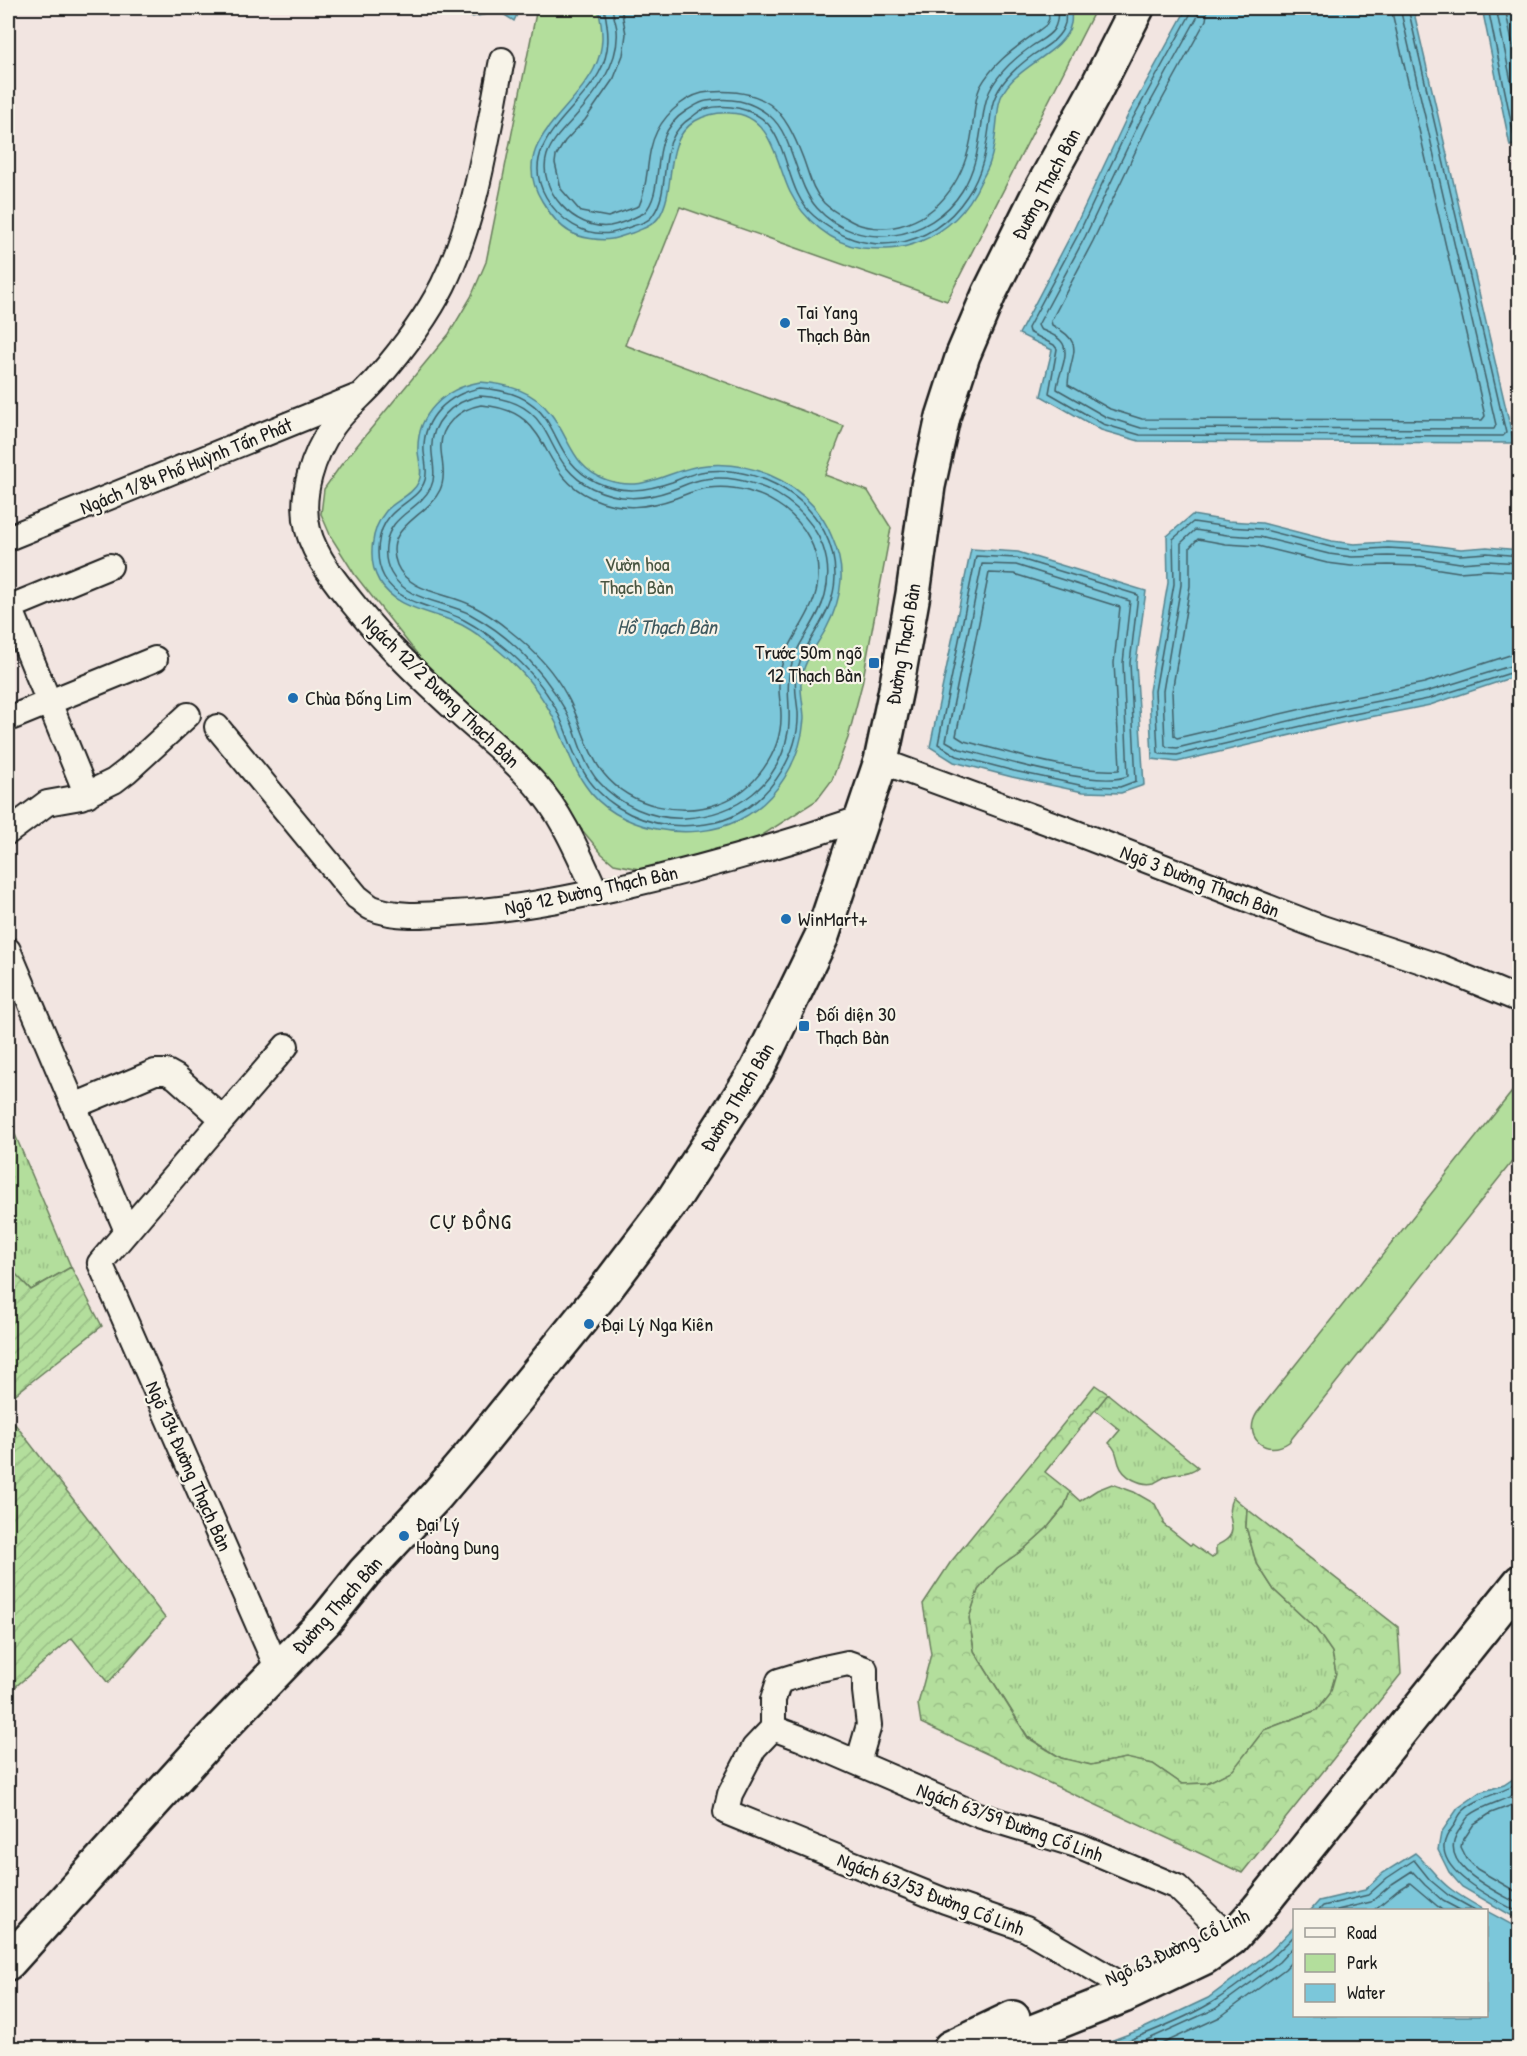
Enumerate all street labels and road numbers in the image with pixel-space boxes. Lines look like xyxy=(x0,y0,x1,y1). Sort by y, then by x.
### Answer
street label: Đường Thạch Bàn xyxy=(1005,123,1086,244)
street label: Ngách 1/84 Phố Huỳnh Tấn Phát xyxy=(76,410,297,521)
street label: Đường Thạch Bàn xyxy=(879,581,926,707)
street label: Ngách 12/2 Đường Thạch Bàn xyxy=(356,608,526,773)
street label: Ngõ 3 Đường Thạch Bàn xyxy=(1117,838,1284,923)
street label: Ngõ 12 Đường Thạch Bàn xyxy=(502,858,680,921)
street label: Đường Thạch Bàn xyxy=(693,1037,780,1156)
street label: Ngõ 134 Đường Thạch Bàn xyxy=(140,1376,239,1555)
street label: Đường Thạch Bàn xyxy=(285,1550,388,1659)
street label: Ngách 63/59 Đường Cổ Linh xyxy=(913,1775,1107,1868)
street label: Ngách 63/53 Đường Cổ Linh xyxy=(834,1845,1029,1942)
street label: Ngõ 63 Đường Cổ Linh xyxy=(1100,1901,1253,1992)

